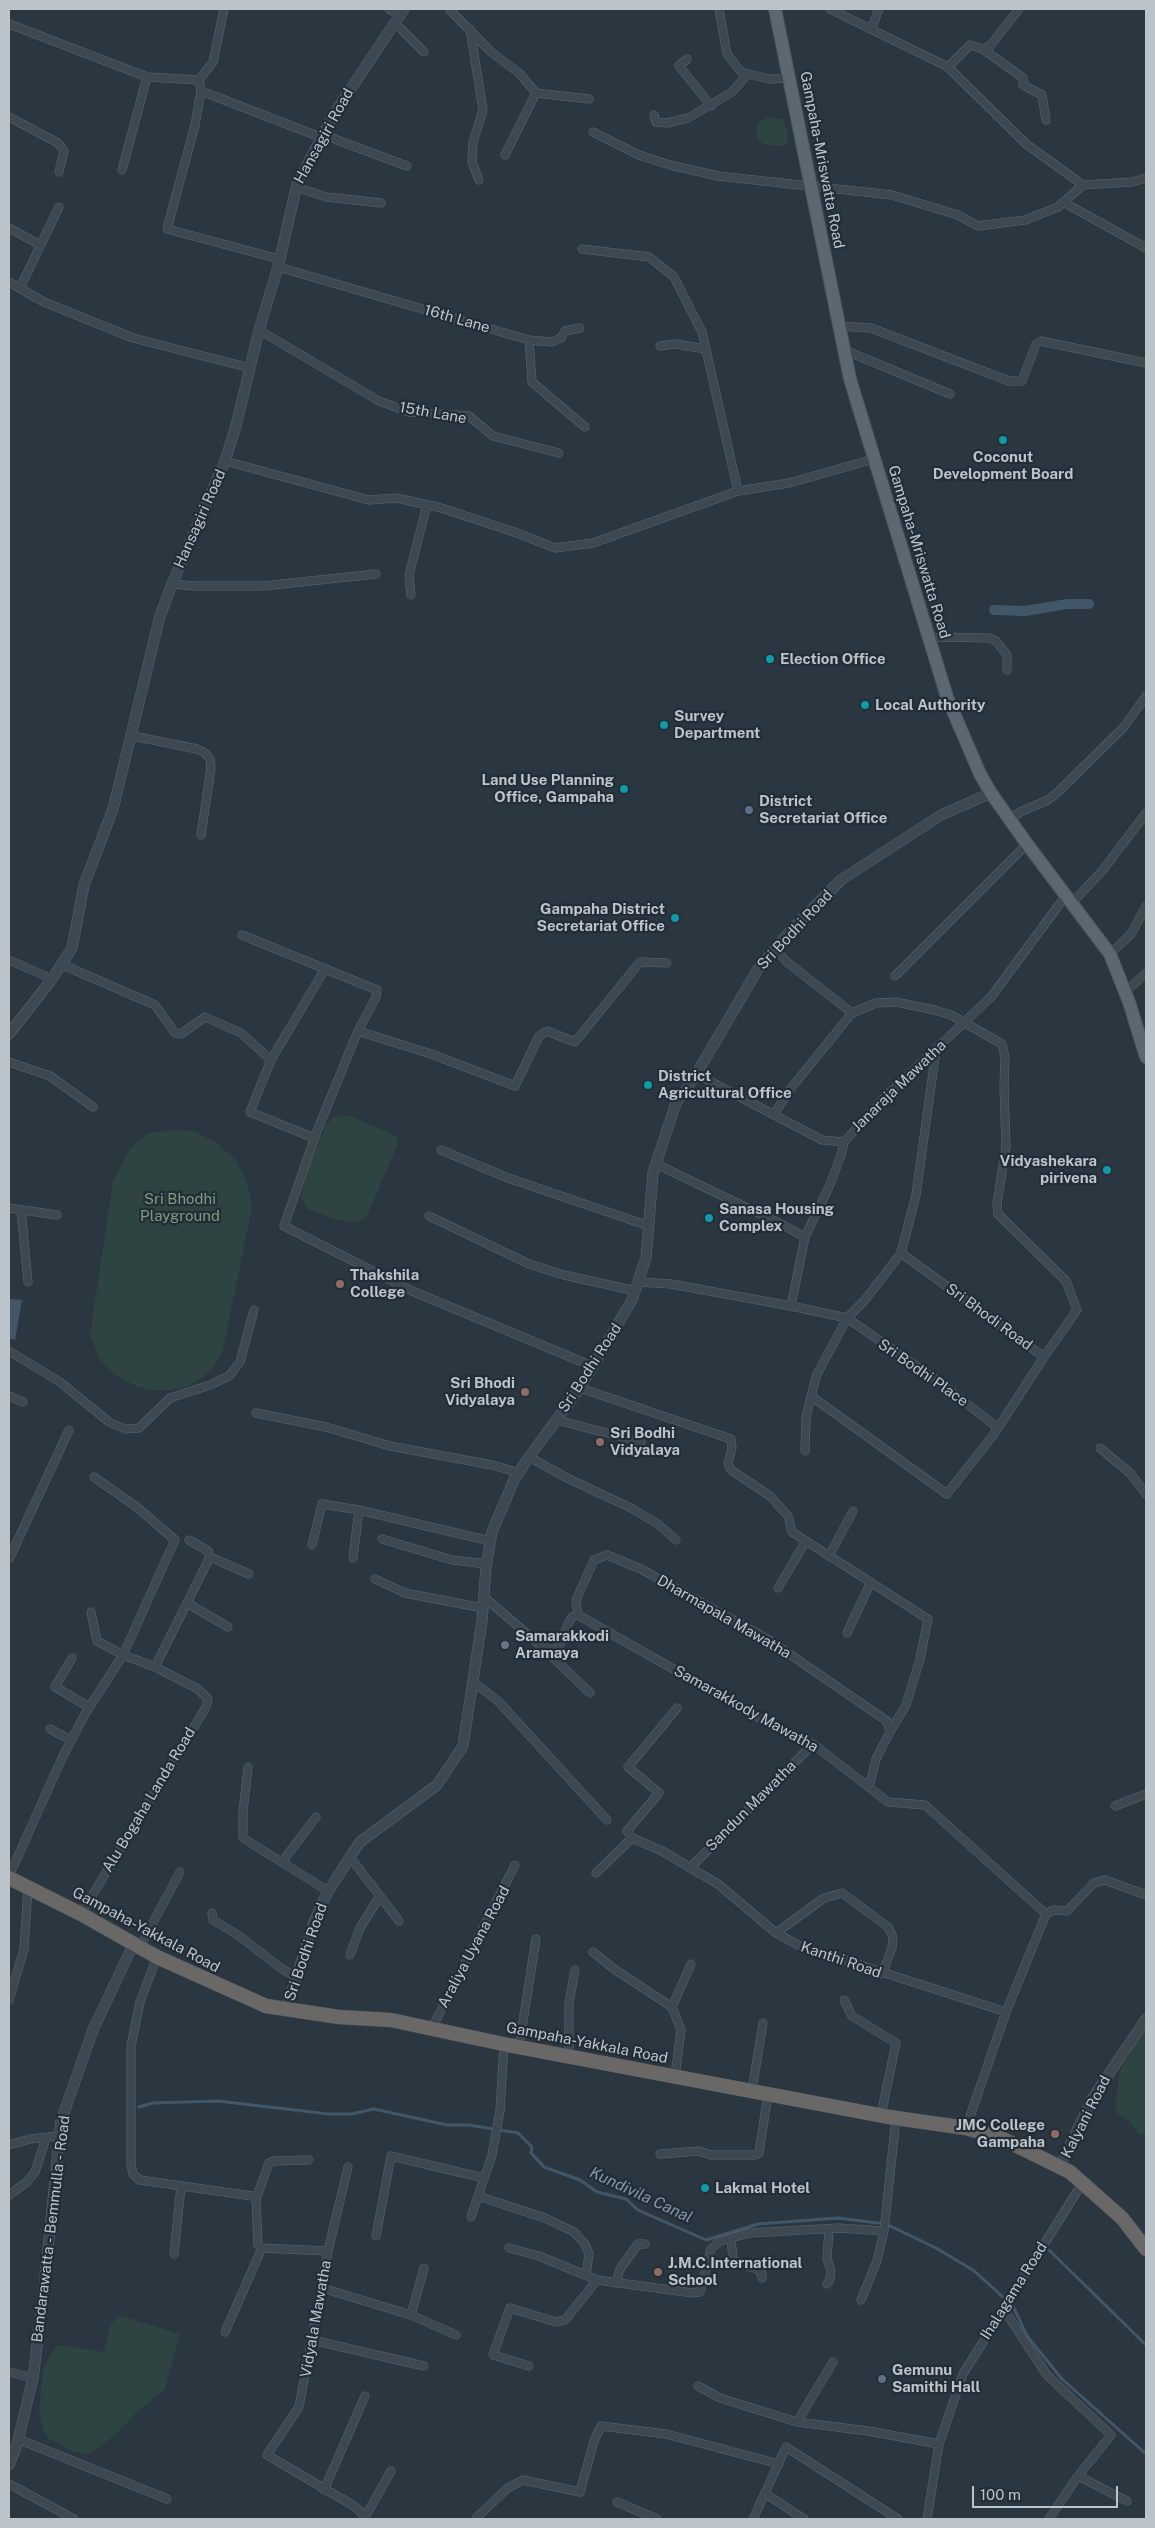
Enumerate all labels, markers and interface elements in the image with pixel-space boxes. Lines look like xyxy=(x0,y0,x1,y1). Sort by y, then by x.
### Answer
street label: Gampaha-Mriswatta Road xyxy=(796,70,848,250)
street label: Hansagiri Road xyxy=(290,85,358,187)
street label: 16th Lane xyxy=(422,301,492,337)
street label: 15th Lane xyxy=(398,398,468,428)
marker: Coconut Development Board xyxy=(997,434,1009,446)
place label: Coconut Development Board xyxy=(933,448,1073,483)
street label: Gampaha-Mriswatta Road xyxy=(884,463,954,641)
street label: Hansagiri Road xyxy=(170,467,230,571)
place label: Election Office xyxy=(780,650,886,668)
marker: Election Office xyxy=(764,653,776,665)
place label: Local Authority xyxy=(875,696,985,714)
marker: Local Authority xyxy=(859,699,871,711)
place label: Survey Department xyxy=(674,707,760,742)
marker: Survey Department xyxy=(658,719,670,731)
place label: Land Use Planning Office, Gampaha xyxy=(481,771,614,806)
marker: Land Use Planning Office, Gampaha xyxy=(618,783,630,795)
place label: District Secretariat Office xyxy=(759,792,887,827)
marker: District Secretariat Office xyxy=(743,804,755,816)
street label: Sri Bodhi Road xyxy=(753,886,837,974)
place label: Gampaha District Secretariat Office xyxy=(537,900,665,935)
marker: Gampaha District Secretariat Office xyxy=(669,912,681,924)
street label: Janaraja Mawatha xyxy=(848,1036,950,1136)
place label: District Agricultural Office xyxy=(658,1067,792,1102)
marker: District Agricultural Office xyxy=(642,1079,654,1091)
place label: Vidyashekara pirivena xyxy=(1000,1152,1097,1187)
marker: Vidyashekara pirivena xyxy=(1101,1164,1113,1176)
park label: Sri Bhodhi Playground xyxy=(140,1190,220,1225)
place label: Sanasa Housing Complex xyxy=(719,1200,834,1235)
marker: Sanasa Housing Complex xyxy=(703,1212,715,1224)
place label: Thakshila College xyxy=(350,1266,419,1301)
marker: Thakshila College xyxy=(334,1278,346,1290)
street label: Sri Bhodi Road xyxy=(942,1280,1036,1354)
street label: Sri Bodhi Road xyxy=(555,1320,625,1416)
street label: Sri Bodhi Place xyxy=(874,1335,972,1411)
place label: Sri Bhodi Vidyalaya xyxy=(445,1374,515,1409)
marker: Sri Bhodi Vidyalaya xyxy=(519,1386,531,1398)
place label: Sri Bodhi Vidyalaya xyxy=(610,1424,680,1459)
marker: Sri Bodhi Vidyalaya xyxy=(594,1436,606,1448)
street label: Dharmapala Mawatha xyxy=(654,1571,794,1663)
place label: Samarakkodi Aramaya xyxy=(515,1627,609,1662)
marker: Samarakkodi Aramaya xyxy=(499,1639,511,1651)
street label: Samarakkody Mawatha xyxy=(671,1662,821,1756)
street label: Alu Bogaha Landa Road xyxy=(99,1724,199,1876)
street label: Sandun Mawatha xyxy=(702,1757,800,1855)
street label: Araliya Uyana Road xyxy=(434,1883,514,2011)
street label: Gampaha-Yakkala Road xyxy=(69,1884,223,1976)
street label: Sri Bodhi Road xyxy=(281,1901,331,2003)
street label: Kanthi Road xyxy=(798,1938,884,1982)
street label: Gampaha-Yakkala Road xyxy=(505,2019,669,2067)
street label: Kalyani Road xyxy=(1057,2073,1115,2161)
street label: Bandarawatta - Bemmulla - Road xyxy=(28,2115,74,2343)
place label: JMC College Gampaha xyxy=(956,2116,1045,2151)
marker: JMC College Gampaha xyxy=(1049,2128,1061,2140)
water label: Kundivila Canal xyxy=(586,2163,696,2227)
place label: Lakmal Hotel xyxy=(715,2179,810,2197)
marker: Lakmal Hotel xyxy=(699,2182,711,2194)
street label: Ihalagama Road xyxy=(977,2239,1051,2343)
place label: J.M.C.International School xyxy=(668,2254,802,2289)
street label: Vidyala Mawatha xyxy=(297,2259,335,2379)
marker: J.M.C.International School xyxy=(652,2266,664,2278)
place label: Gemunu Samithi Hall xyxy=(892,2361,980,2396)
marker: Gemunu Samithi Hall xyxy=(876,2373,888,2385)
scale bar xyxy=(975,2476,1121,2508)
text: 100 m xyxy=(980,2486,1021,2503)

